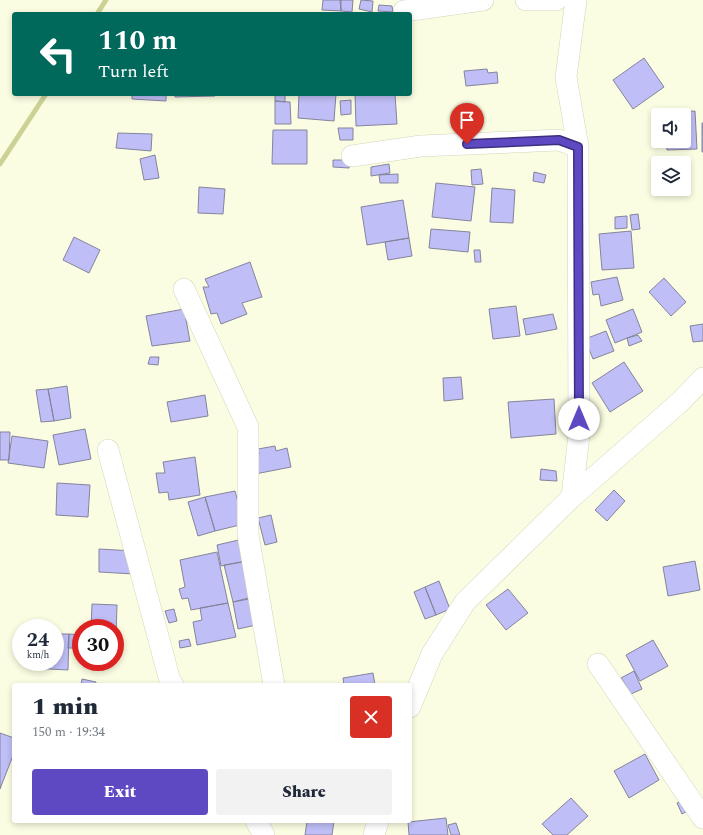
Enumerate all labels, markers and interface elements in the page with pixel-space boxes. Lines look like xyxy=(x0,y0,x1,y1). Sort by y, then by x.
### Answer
text: 110 m xyxy=(98,19,177,62)
icon: left xyxy=(32,28,84,80)
text: Turn left xyxy=(98,58,169,85)
pin xyxy=(450,103,484,144)
map controls xyxy=(651,108,691,196)
button: sound xyxy=(651,108,691,148)
icon: arrive xyxy=(456,109,478,131)
button: layers xyxy=(651,156,691,196)
position arrow xyxy=(558,398,600,440)
speed limit sign: 30 xyxy=(72,619,124,671)
text: 24 xyxy=(27,625,49,655)
text: km/h xyxy=(27,647,49,663)
text: 1 min xyxy=(32,689,98,725)
button: close xyxy=(350,696,392,738)
text: 150 m · 19:34 xyxy=(32,722,105,742)
button: Exit xyxy=(32,769,208,815)
button: Share xyxy=(216,769,392,815)

